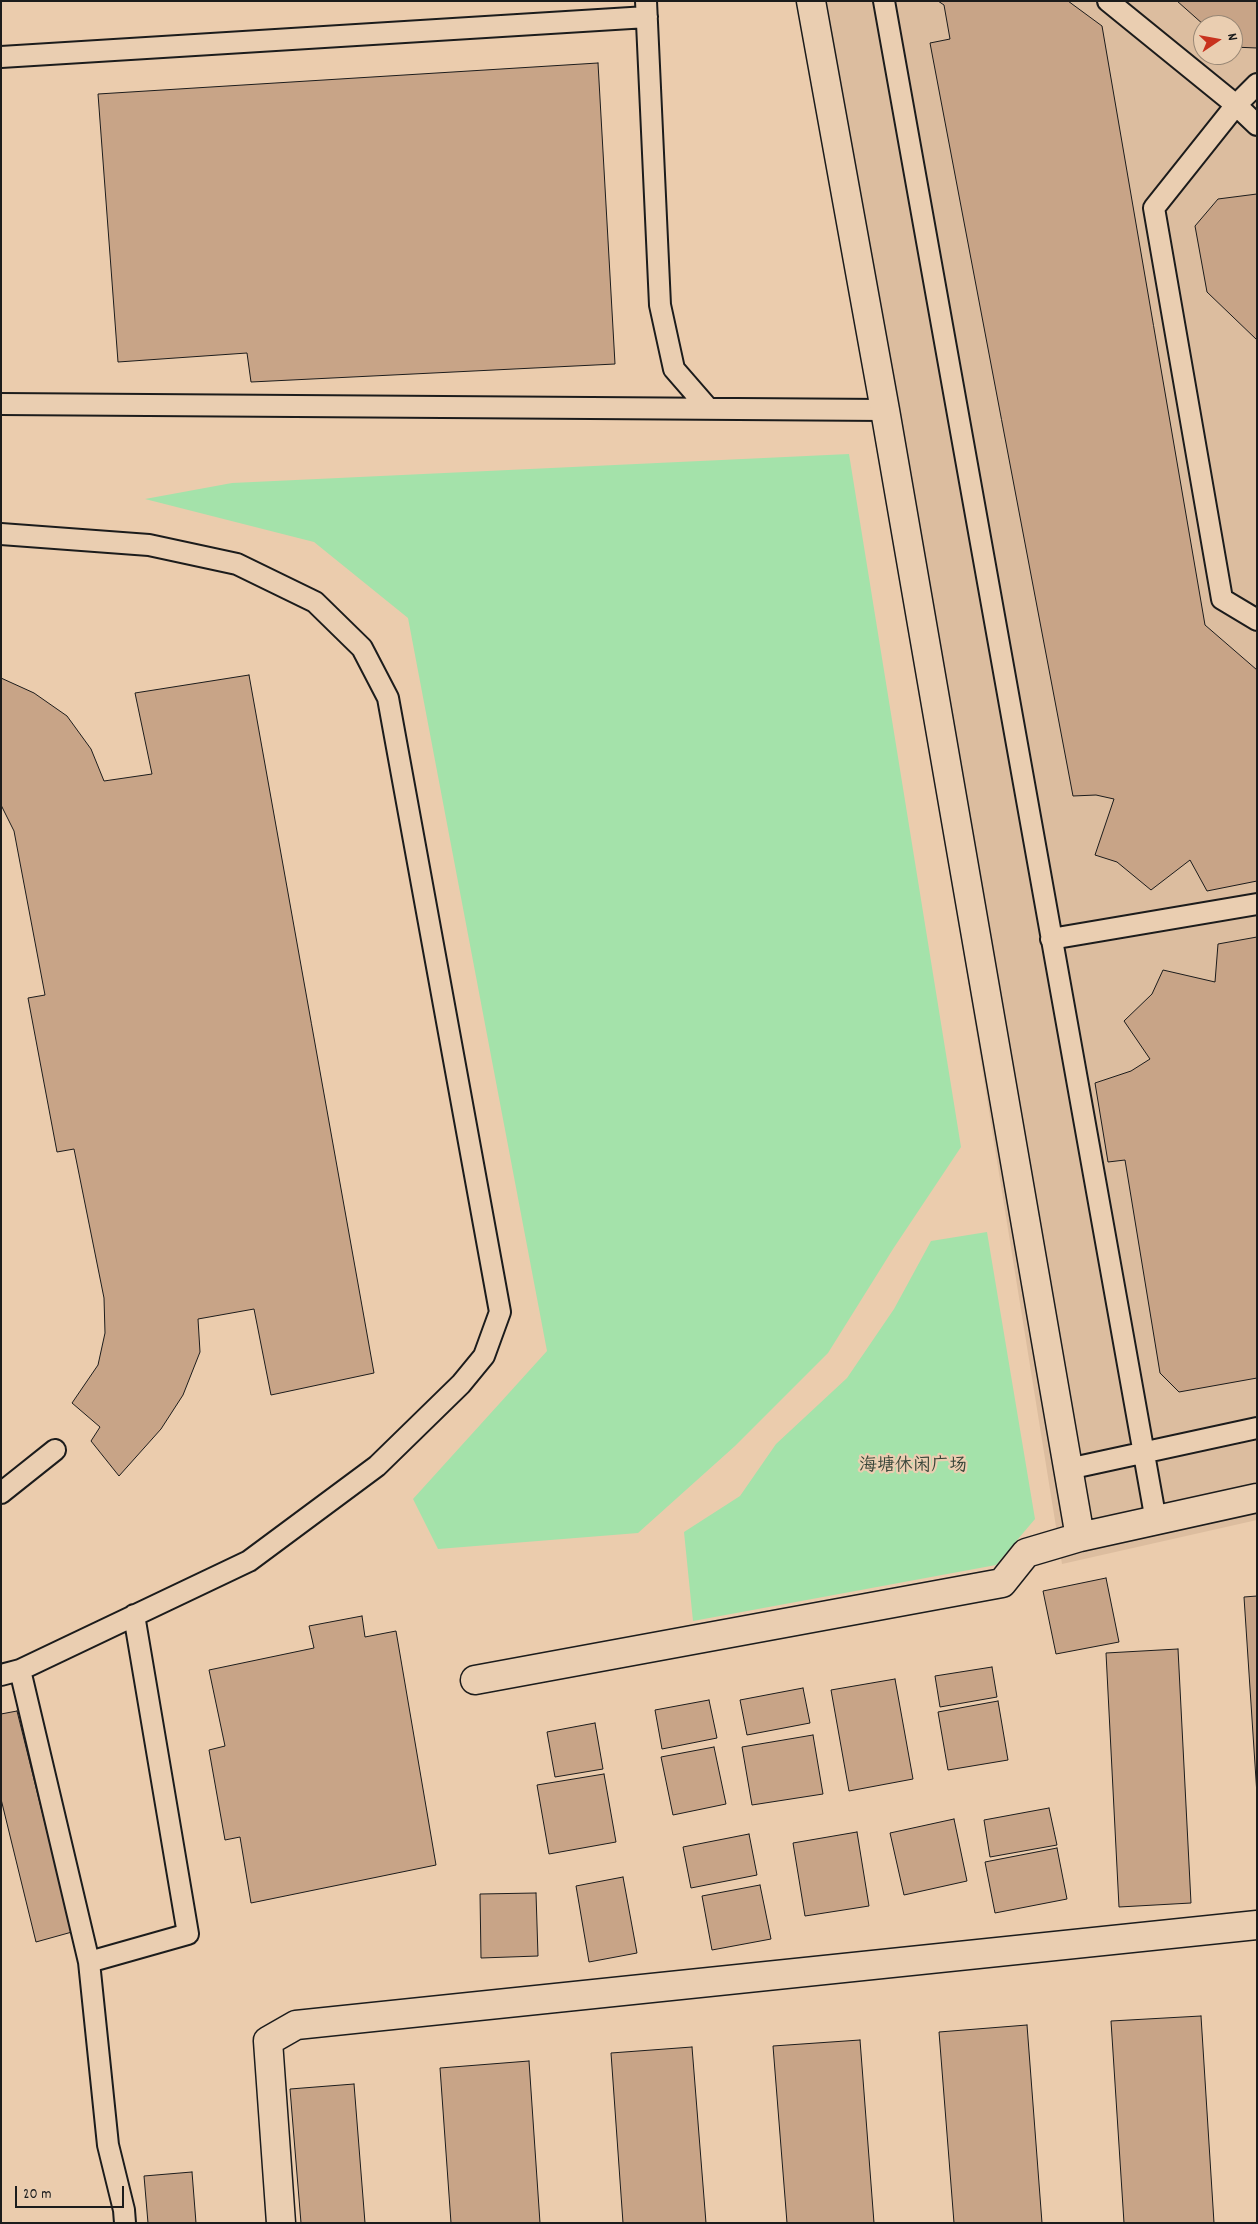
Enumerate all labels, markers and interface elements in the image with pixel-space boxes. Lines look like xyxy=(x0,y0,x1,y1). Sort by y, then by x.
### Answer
north arrow xyxy=(1193,15,1243,65)
text: N xyxy=(1221,32,1242,43)
park label: 海塘休闲广场 xyxy=(859,1457,967,1479)
scale bar xyxy=(18,2176,126,2208)
text: 20 m xyxy=(23,2184,51,2206)

